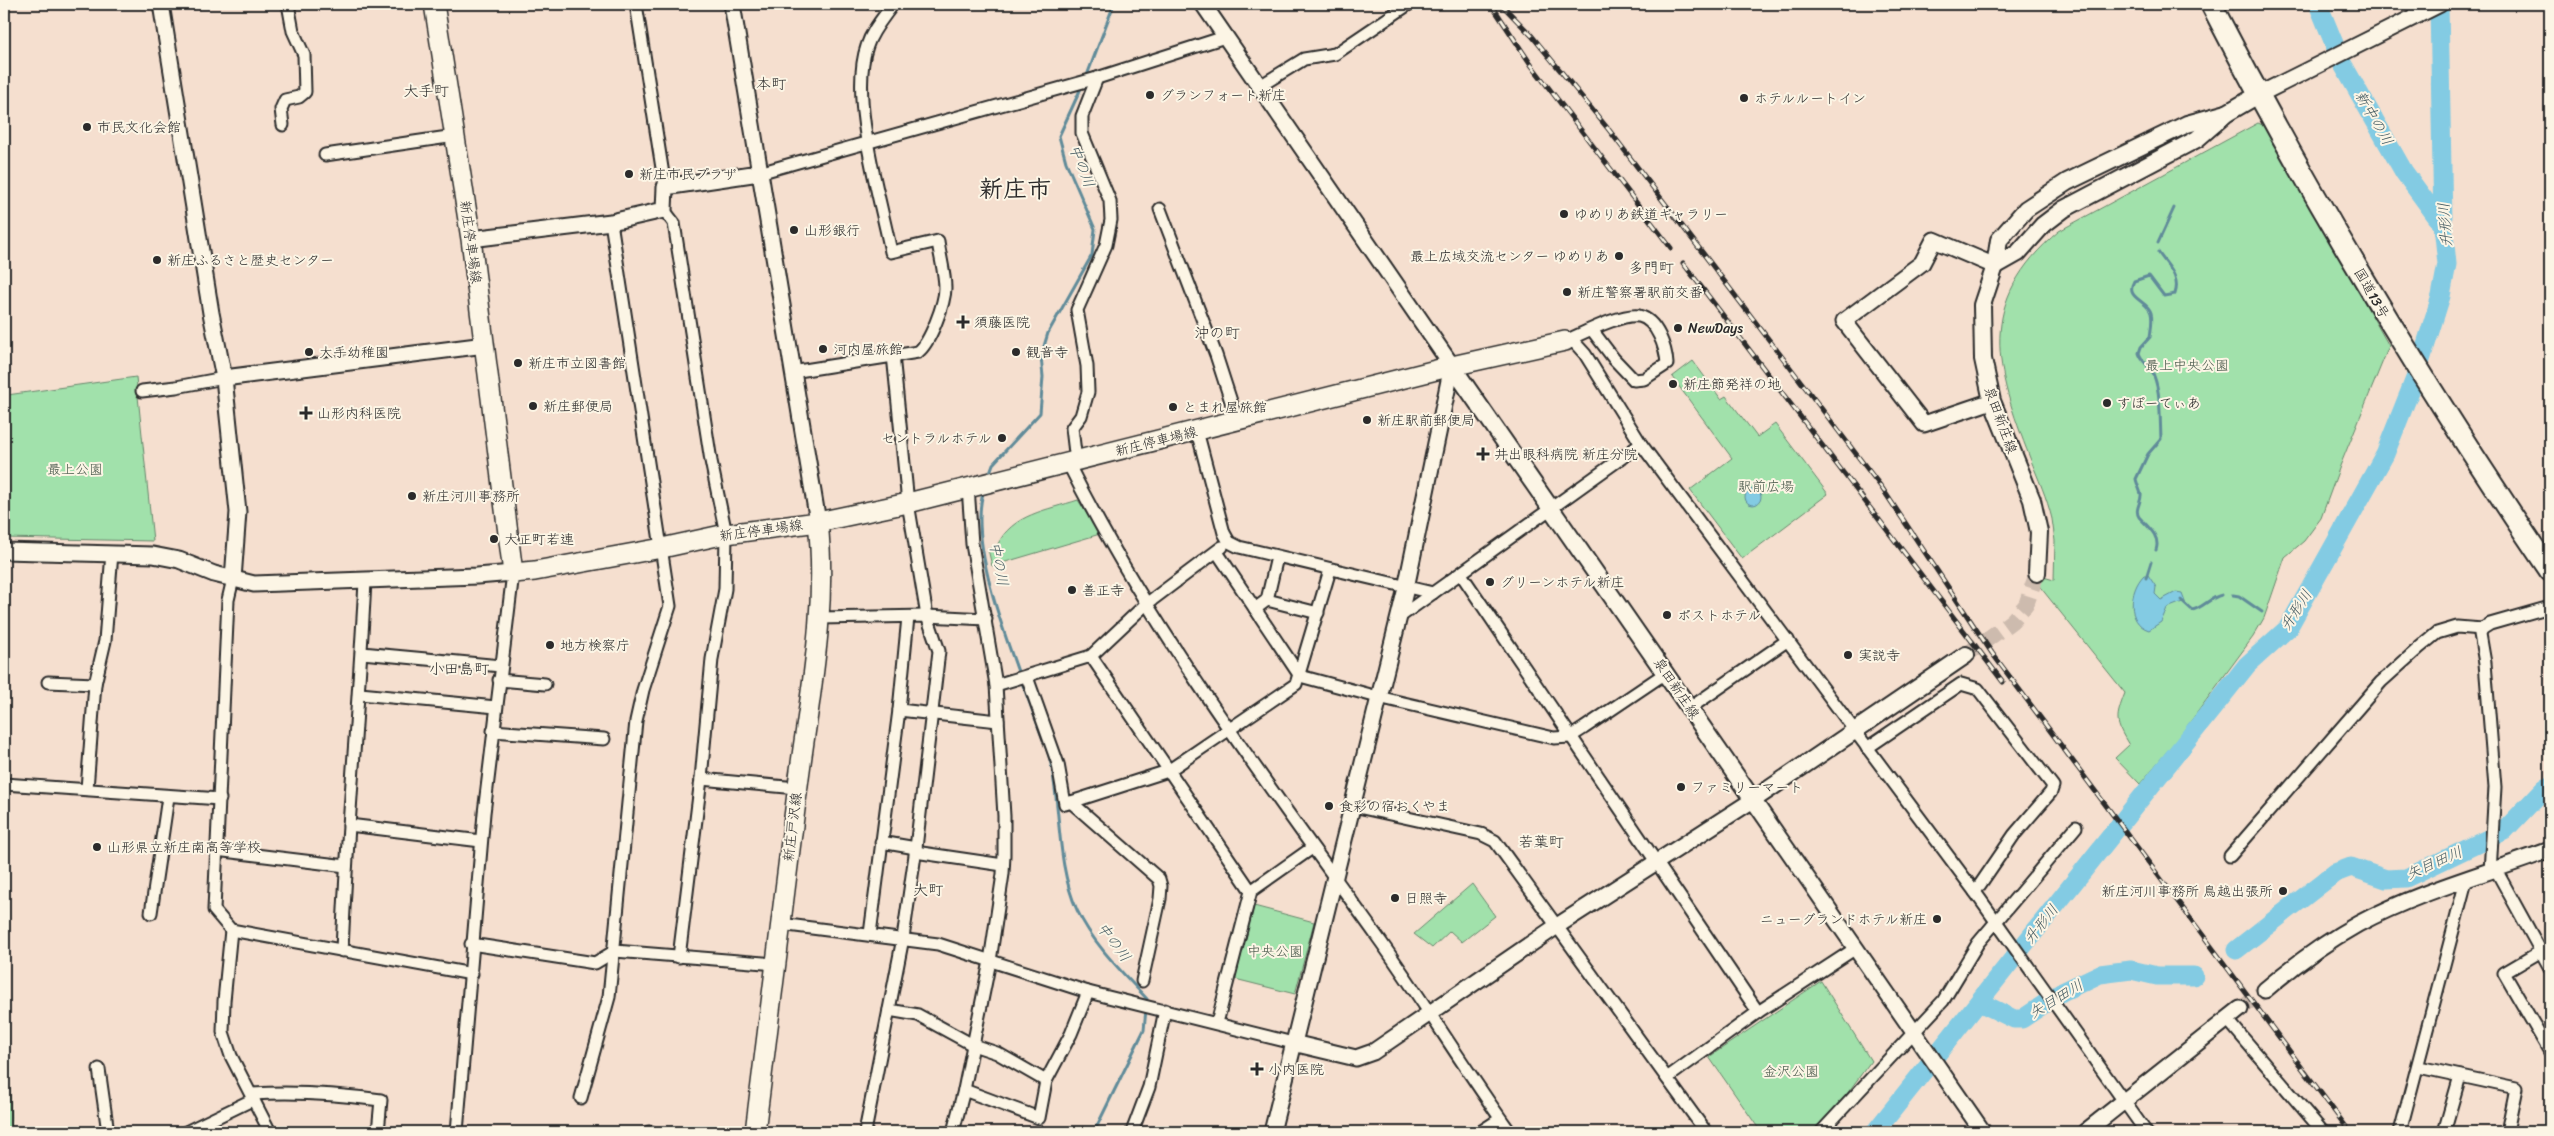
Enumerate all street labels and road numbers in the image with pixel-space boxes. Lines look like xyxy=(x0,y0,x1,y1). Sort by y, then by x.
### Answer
street label: 新庄停車場線 xyxy=(452,199,489,285)
street label: 国道13号 xyxy=(2347,263,2396,324)
street label: 泉田新庄線 xyxy=(1977,383,2024,457)
street label: 新庄停車場線 xyxy=(1112,419,1200,464)
street label: 新庄停車場線 xyxy=(718,512,804,549)
street label: 泉田新庄線 xyxy=(1647,652,1707,724)
street label: 新庄戸沢線 xyxy=(776,791,809,863)

